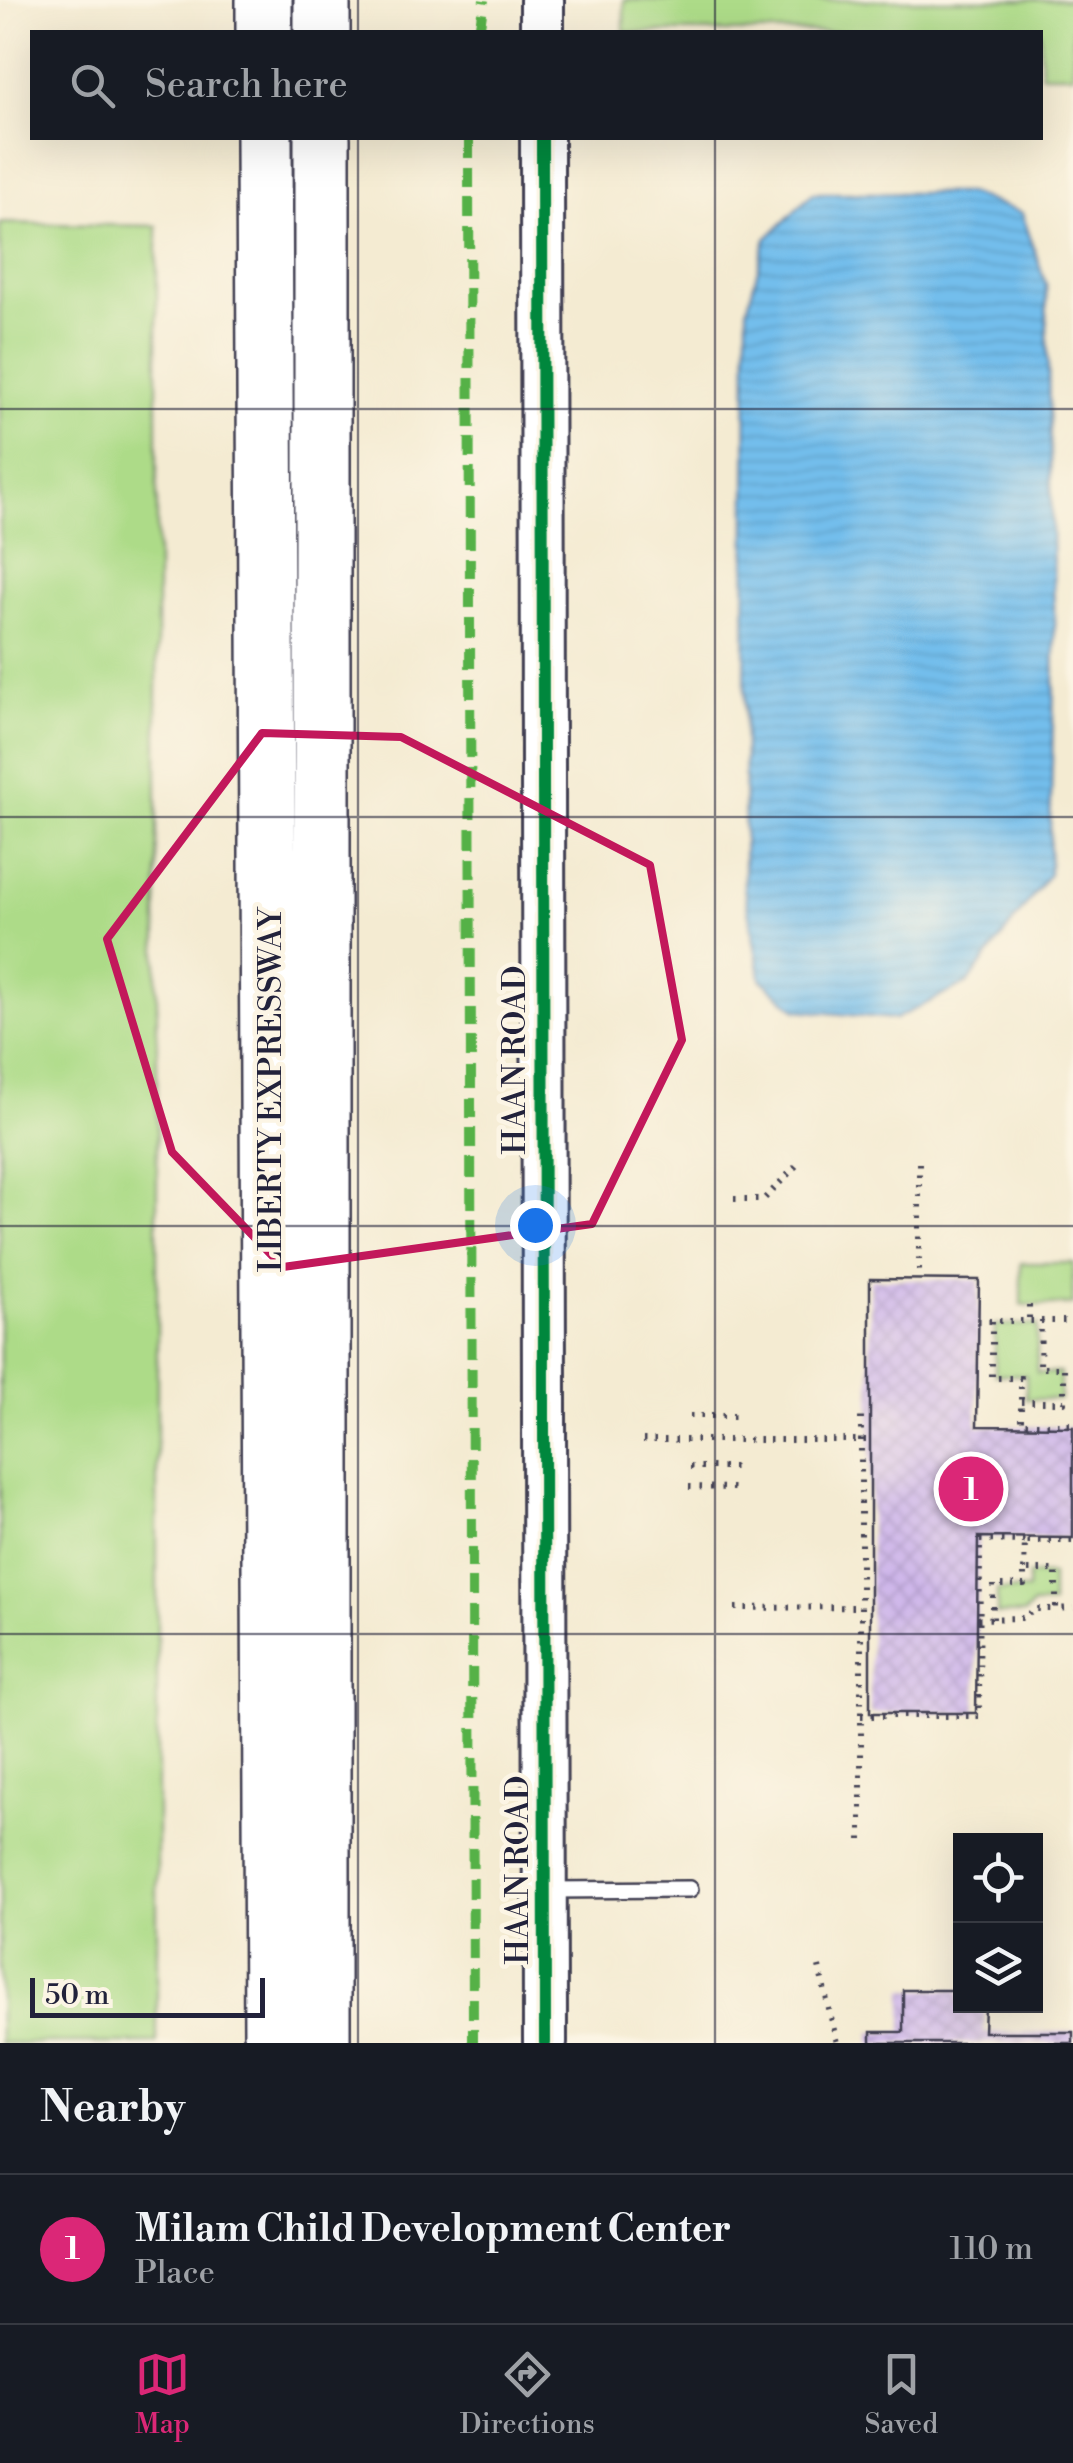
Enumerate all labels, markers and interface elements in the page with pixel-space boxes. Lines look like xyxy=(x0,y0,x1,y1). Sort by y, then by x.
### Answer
search box xyxy=(30,30,1043,140)
icon: search xyxy=(65,58,120,113)
text: Search here xyxy=(145,62,348,109)
street label: LIBERTY EXPRESSWAY xyxy=(251,906,291,1272)
street label: HAAN ROAD xyxy=(495,965,535,1155)
your location xyxy=(510,1200,561,1251)
pin: 1 xyxy=(938,1452,1004,1526)
street label: HAAN ROAD xyxy=(498,1775,538,1965)
map controls xyxy=(953,1833,1043,2013)
button: locate xyxy=(953,1833,1043,1923)
button: layers xyxy=(953,1923,1043,2013)
scale bar xyxy=(30,1973,265,2018)
text: 50 m xyxy=(45,1978,109,2013)
text: Nearby xyxy=(40,2082,185,2135)
text: Milam Child Development Center xyxy=(135,2206,731,2253)
text: 1 xyxy=(65,2229,80,2269)
text: 110 m xyxy=(950,2229,1033,2269)
text: Place xyxy=(135,2253,215,2293)
tab: Map xyxy=(135,2347,190,2442)
tab: Directions xyxy=(460,2347,595,2442)
tab: Saved xyxy=(865,2347,938,2442)

